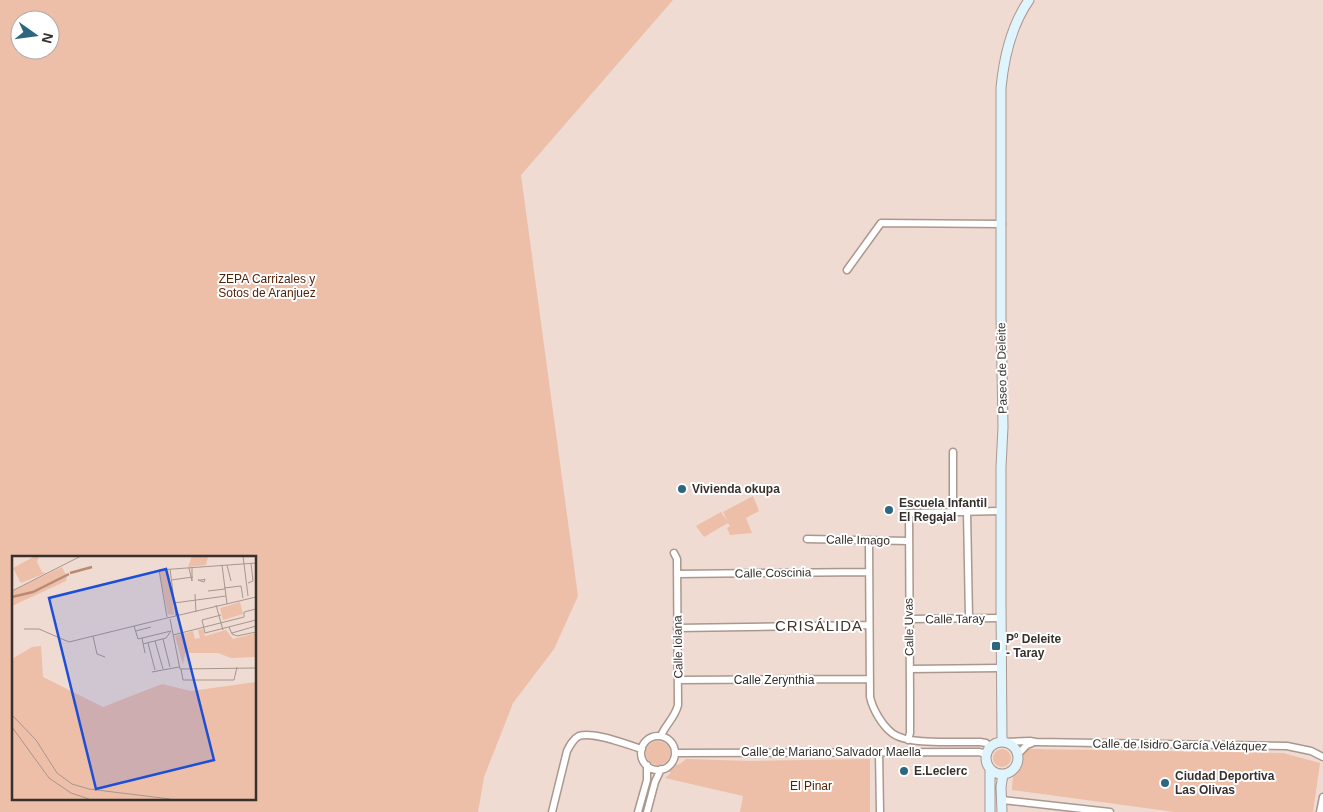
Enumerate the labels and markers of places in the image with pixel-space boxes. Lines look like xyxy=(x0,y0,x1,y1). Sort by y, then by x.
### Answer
place label: Vivienda okupa xyxy=(692,482,780,496)
marker: Vivienda okupa xyxy=(676,483,688,495)
place label: Escuela Infantil El Regajal xyxy=(899,496,987,524)
marker: Escuela Infantil El Regajal xyxy=(883,504,895,516)
place label: Pº Deleite - Taray xyxy=(1006,632,1061,660)
marker: Pº Deleite - Taray xyxy=(990,640,1002,652)
place label: E.Leclerc xyxy=(914,764,968,778)
marker: E.Leclerc xyxy=(898,765,910,777)
place label: Ciudad Deportiva Las Olivas xyxy=(1175,769,1275,797)
marker: Ciudad Deportiva Las Olivas xyxy=(1159,777,1171,789)

